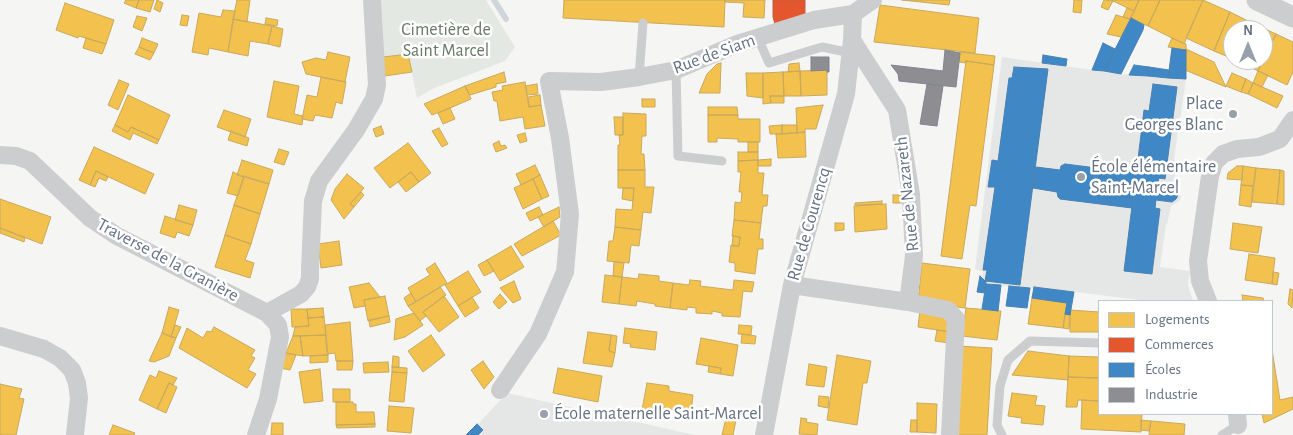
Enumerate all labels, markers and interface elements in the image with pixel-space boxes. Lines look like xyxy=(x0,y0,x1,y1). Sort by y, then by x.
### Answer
park label: Cimetière de Saint Marcel xyxy=(401,19,491,62)
north arrow xyxy=(1223,20,1273,70)
text: N xyxy=(1243,24,1253,38)
street label: Rue de Siam xyxy=(670,29,758,79)
place label: Place Georges Blanc xyxy=(1125,93,1223,136)
marker: Place Georges Blanc xyxy=(1227,108,1239,120)
street label: Rue de Nazareth xyxy=(890,135,924,253)
place label: École élémentaire Saint-Marcel xyxy=(1091,156,1216,198)
street label: Rue de Courencq xyxy=(782,165,836,283)
marker: École élémentaire Saint-Marcel xyxy=(1075,171,1087,183)
street label: Traverse de la Granière xyxy=(93,214,243,306)
legend xyxy=(1098,300,1273,415)
text: Logements xyxy=(1145,312,1210,327)
text: Commerces xyxy=(1145,337,1214,352)
text: Écoles xyxy=(1145,362,1181,377)
text: Industrie xyxy=(1145,387,1198,402)
place label: École maternelle Saint-Marcel xyxy=(554,403,762,425)
marker: École maternelle Saint-Marcel xyxy=(538,408,550,420)

